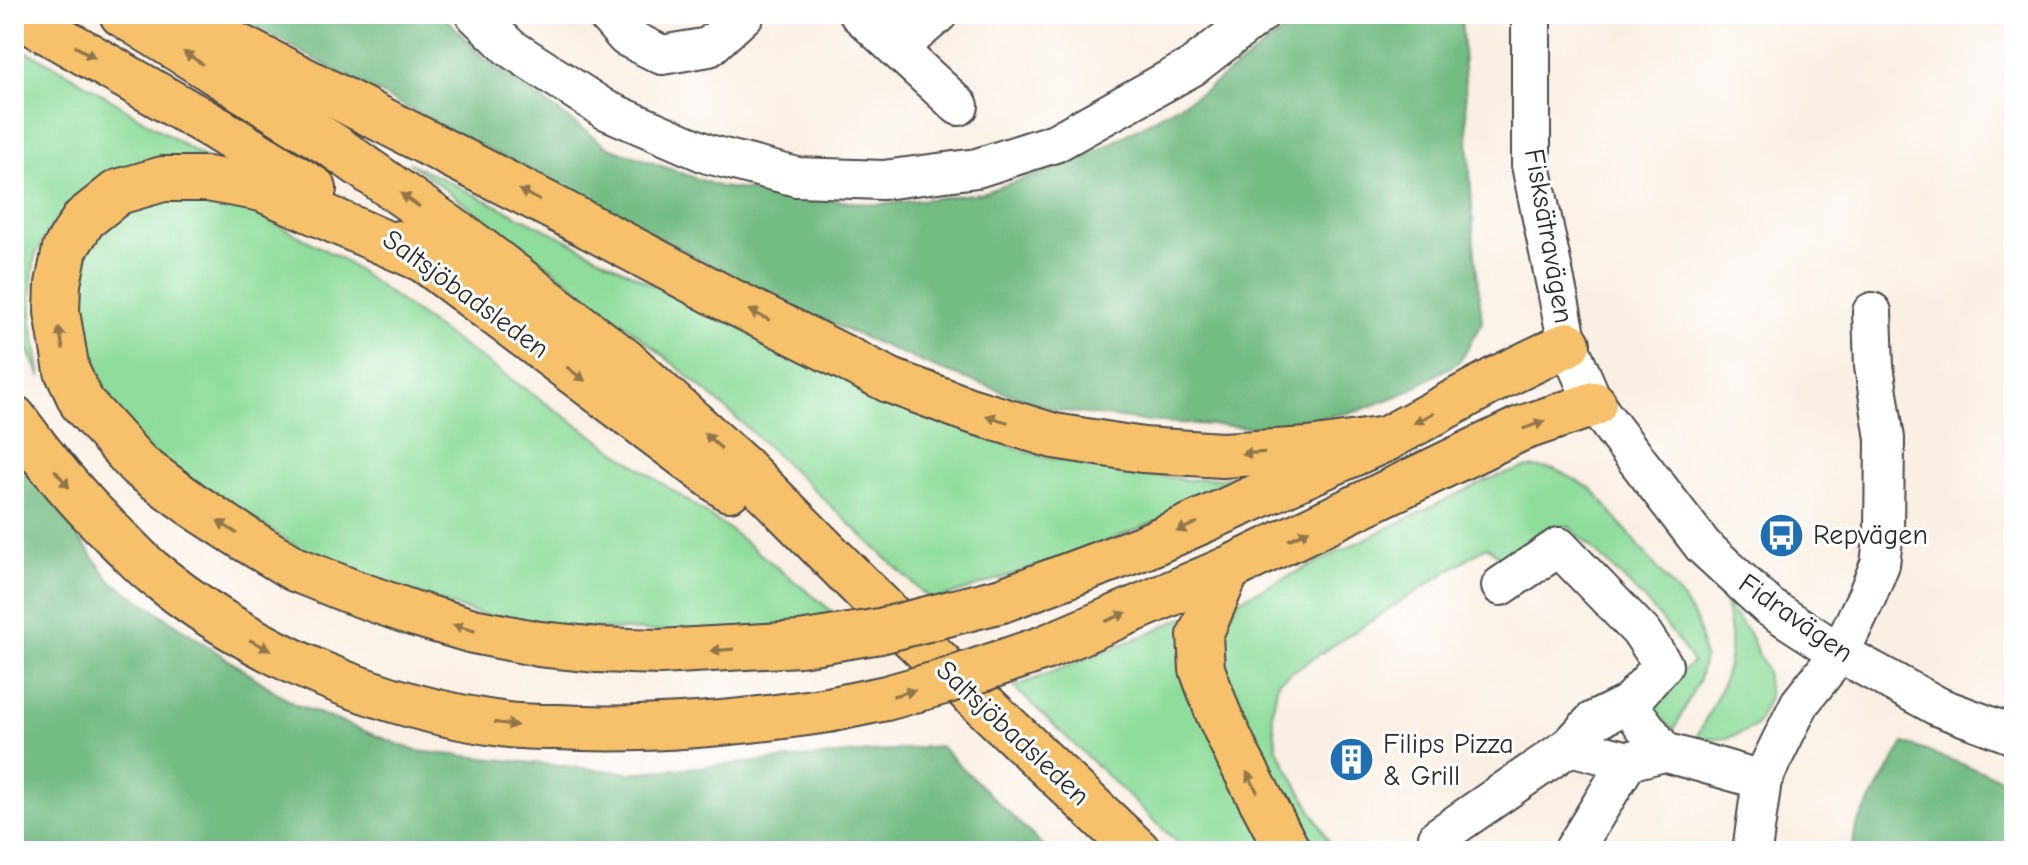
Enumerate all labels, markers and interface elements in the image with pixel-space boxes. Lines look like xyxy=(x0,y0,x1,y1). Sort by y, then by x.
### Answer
one-way arrow xyxy=(73,46,96,59)
one-way arrow xyxy=(182,51,204,65)
street label: Fisksätravägen xyxy=(1518,146,1580,326)
one-way arrow xyxy=(517,189,540,202)
one-way arrow xyxy=(400,193,421,208)
street label: Saltsjöbadsleden xyxy=(377,223,555,365)
one-way arrow xyxy=(748,308,771,322)
one-way arrow xyxy=(54,325,67,350)
one-way arrow xyxy=(566,366,586,382)
one-way arrow xyxy=(1413,411,1435,425)
one-way arrow xyxy=(985,412,1009,425)
one-way arrow xyxy=(1522,418,1546,430)
one-way arrow xyxy=(704,432,723,450)
one-way arrow xyxy=(1240,447,1265,460)
one-way arrow xyxy=(53,469,71,489)
bus stop icon: Repvägen xyxy=(1758,511,1806,559)
one-way arrow xyxy=(216,519,237,534)
place label: Repvägen xyxy=(1813,519,1928,551)
one-way arrow xyxy=(1175,521,1199,534)
one-way arrow xyxy=(1287,528,1310,542)
street label: Fidravägen xyxy=(1733,567,1859,669)
one-way arrow xyxy=(1104,611,1127,624)
one-way arrow xyxy=(452,621,476,634)
one-way arrow xyxy=(249,638,272,652)
one-way arrow xyxy=(709,643,734,656)
street label: Saltsjöbadsleden xyxy=(930,654,1096,812)
one-way arrow xyxy=(892,686,917,698)
one-way arrow xyxy=(494,717,519,730)
place label: Filips Pizza & Grill xyxy=(1383,728,1514,792)
building icon: Filips Pizza & Grill xyxy=(1328,736,1376,784)
one-way arrow xyxy=(1245,771,1258,794)

